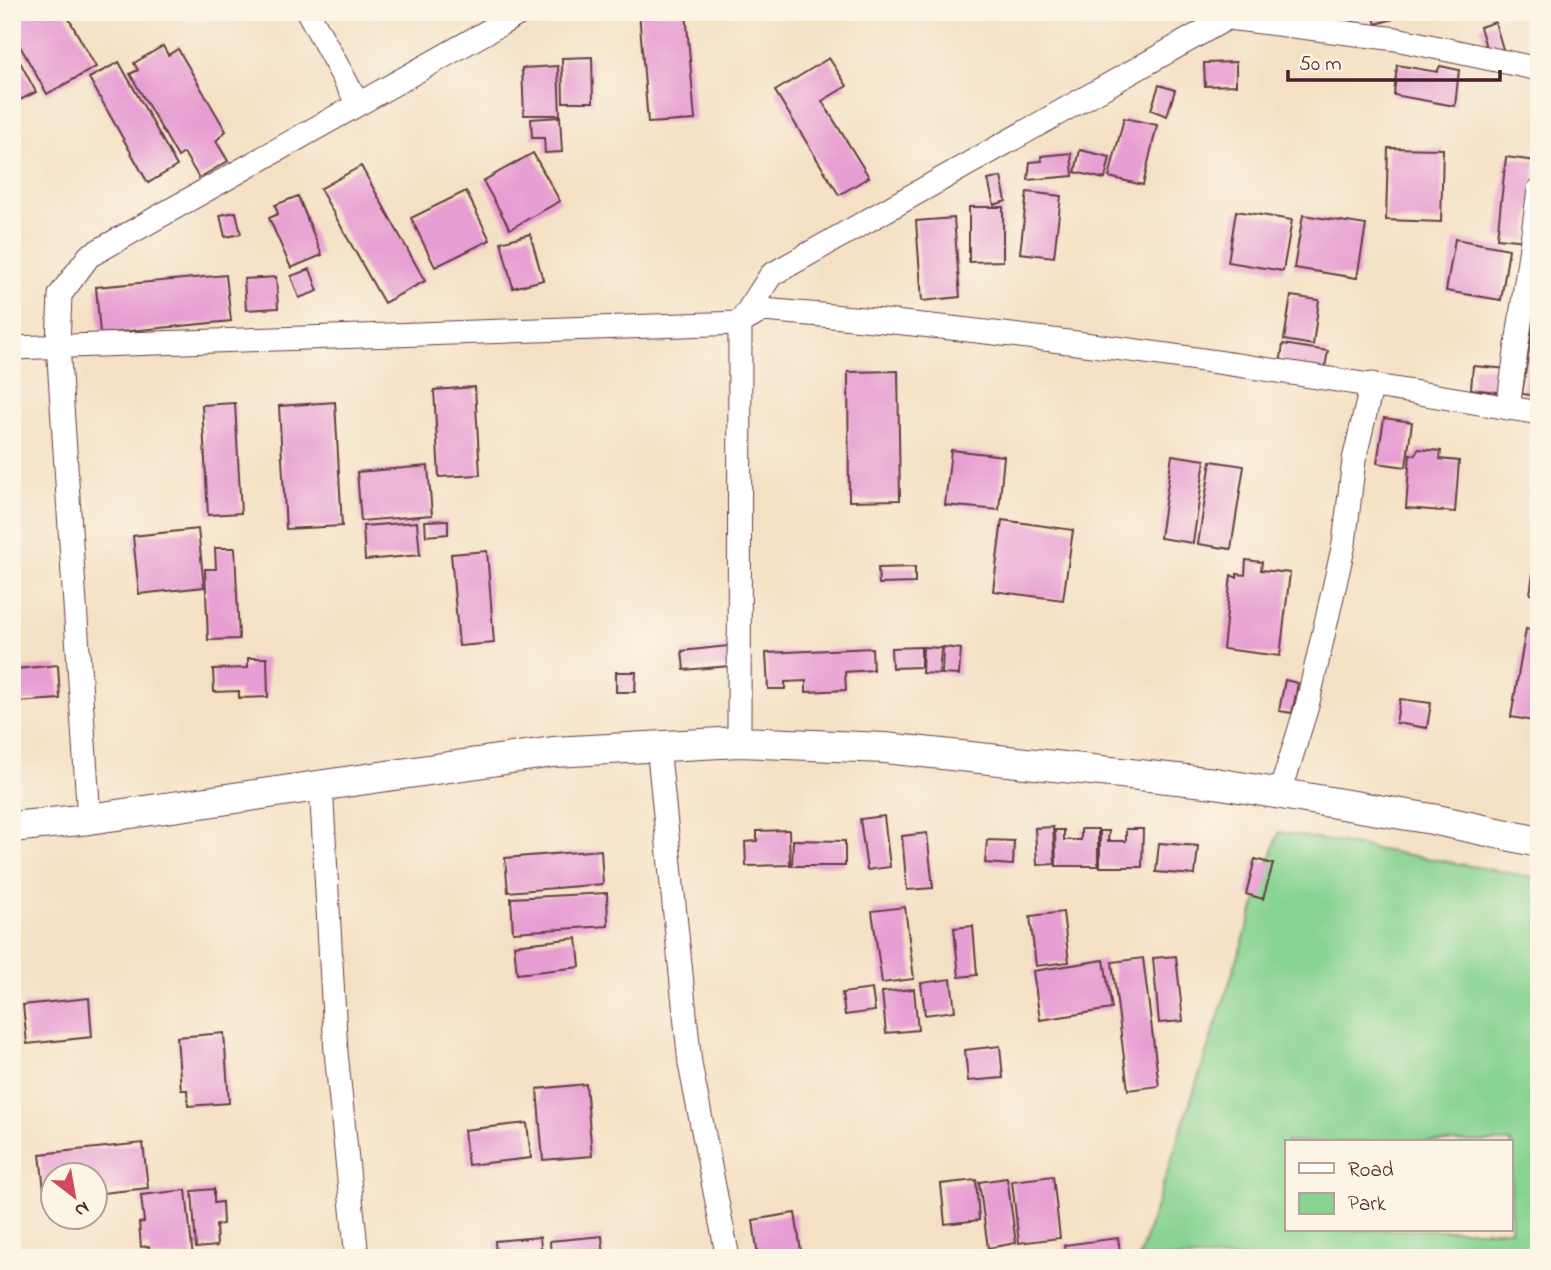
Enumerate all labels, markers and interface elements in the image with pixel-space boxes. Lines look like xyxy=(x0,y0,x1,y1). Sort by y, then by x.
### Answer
scale bar xyxy=(1288,38,1500,82)
text: 50 m xyxy=(1299,50,1342,80)
legend xyxy=(1285,1140,1512,1232)
text: Road xyxy=(1348,1156,1394,1186)
north arrow xyxy=(38,1162,108,1232)
text: Park xyxy=(1348,1190,1387,1220)
text: N xyxy=(69,1194,94,1223)

